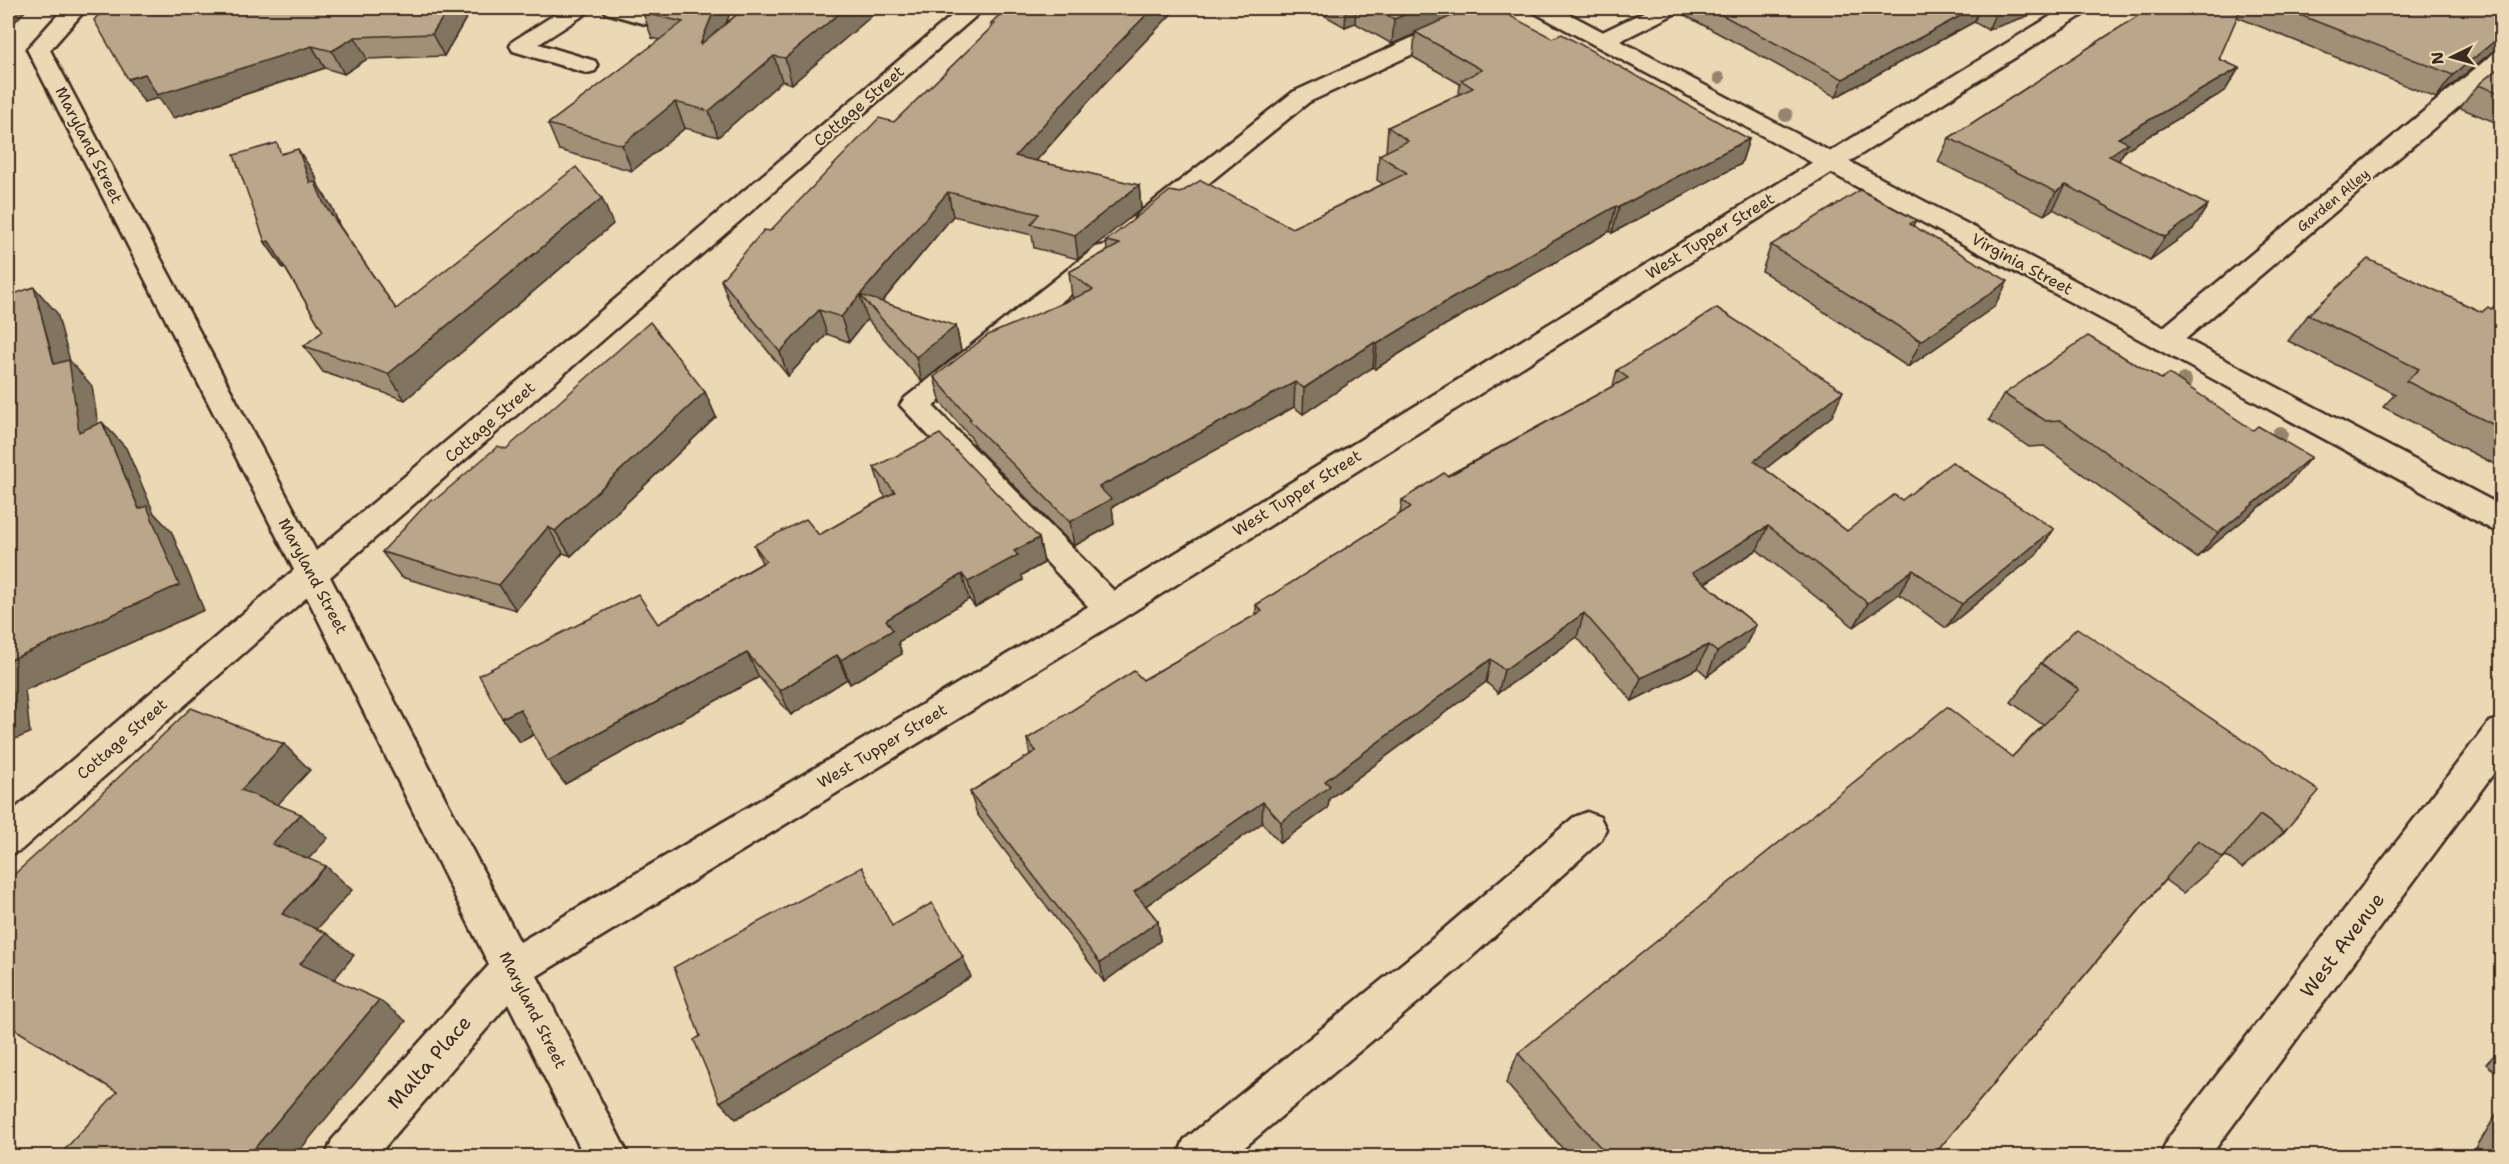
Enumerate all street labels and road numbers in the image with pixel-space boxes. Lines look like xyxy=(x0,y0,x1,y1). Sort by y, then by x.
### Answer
street label: Cottage Street xyxy=(809,61,909,151)
street label: Maryland Street xyxy=(50,83,128,207)
street label: Garden Alley xyxy=(2293,164,2373,236)
street label: West Tupper Street xyxy=(1642,188,1778,284)
street label: Virginia Street xyxy=(1968,228,2076,300)
street label: Cottage Street xyxy=(440,377,540,467)
street label: West Tupper Street xyxy=(1229,445,1365,541)
street label: Maryland Street xyxy=(274,514,352,638)
street label: Cottage Street xyxy=(72,694,172,784)
street label: West Tupper Street xyxy=(813,699,951,793)
street label: West Avenue xyxy=(2294,887,2390,1003)
street label: Maryland Street xyxy=(494,948,572,1072)
street label: Malta Place xyxy=(381,1010,477,1114)

